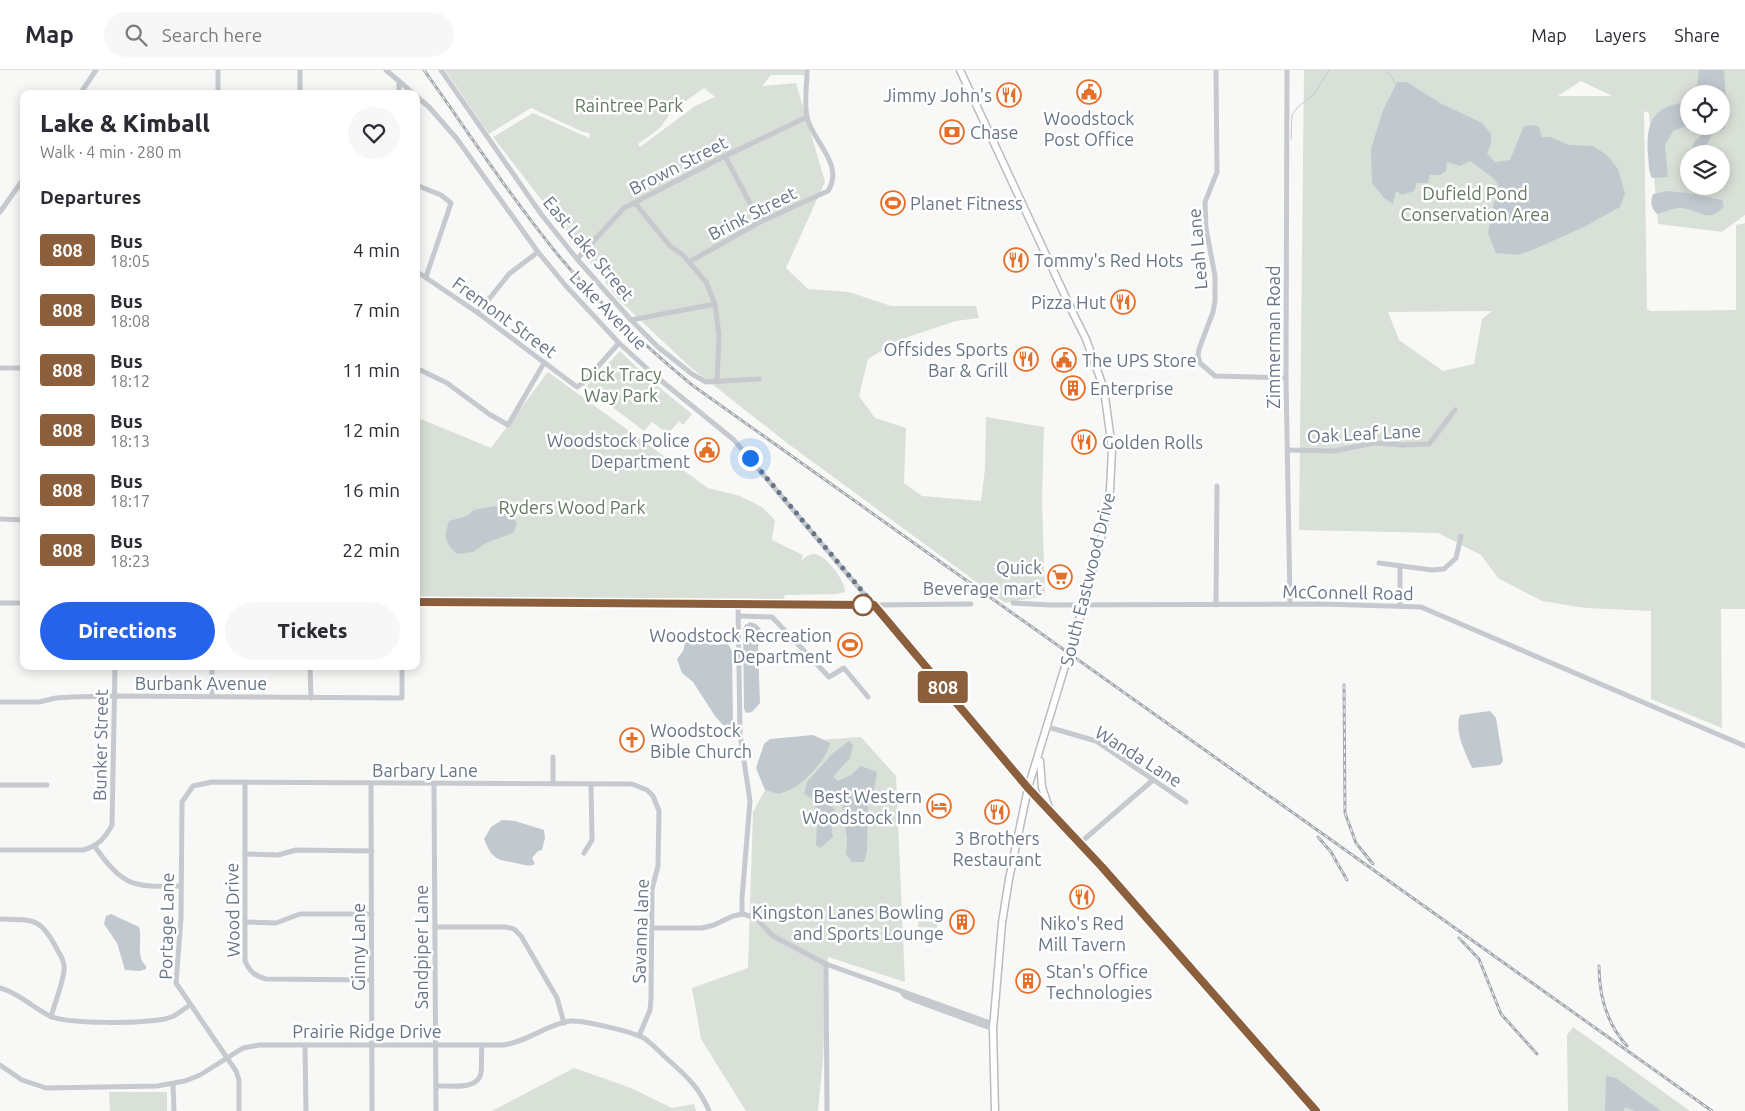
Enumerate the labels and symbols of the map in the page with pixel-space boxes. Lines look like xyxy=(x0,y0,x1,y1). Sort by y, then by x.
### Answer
public building icon: Woodstock Post Office xyxy=(1076,79,1102,105)
restaurant icon: Jimmy John's xyxy=(996,82,1022,108)
place label: Jimmy John's xyxy=(883,85,992,105)
park label: Raintree Park xyxy=(575,95,683,115)
place label: Woodstock Post Office xyxy=(1044,108,1134,149)
bank icon: Chase xyxy=(939,119,965,145)
place label: Chase xyxy=(970,122,1018,142)
street label: Brown Street xyxy=(626,132,730,198)
street label: Brink Street xyxy=(705,182,799,244)
park label: Dufield Pond Conservation Area xyxy=(1401,183,1549,224)
sports icon: Planet Fitness xyxy=(880,190,906,216)
street label: East Lake Street xyxy=(540,192,638,304)
place label: Planet Fitness xyxy=(910,193,1023,213)
street label: Leah Lane xyxy=(1183,208,1211,290)
restaurant icon: Tommy's Red Hots xyxy=(1003,247,1029,273)
place label: Tommy's Red Hots xyxy=(1034,250,1184,270)
street label: Zimmerman Road xyxy=(1263,265,1283,409)
street label: Lake Avenue xyxy=(566,266,652,354)
street label: Fremont Street xyxy=(449,273,561,361)
restaurant icon: Pizza Hut xyxy=(1110,289,1136,315)
place label: Pizza Hut xyxy=(1031,292,1106,312)
place label: Offsides Sports Bar & Grill xyxy=(884,339,1008,380)
restaurant icon: Offsides Sports Bar & Grill xyxy=(1013,346,1039,372)
public building icon: The UPS Store xyxy=(1051,347,1077,373)
place label: The UPS Store xyxy=(1082,350,1197,370)
park label: Dick Tracy Way Park xyxy=(580,364,662,405)
building icon: Enterprise xyxy=(1060,375,1086,401)
place label: Enterprise xyxy=(1090,378,1174,398)
street label: Oak Leaf Lane xyxy=(1306,420,1422,446)
restaurant icon: Golden Rolls xyxy=(1071,429,1097,455)
place label: Woodstock Police Department xyxy=(547,430,690,471)
place label: Golden Rolls xyxy=(1102,432,1203,452)
public building icon: Woodstock Police Department xyxy=(694,437,720,463)
your location xyxy=(738,446,763,471)
street label: South Eastwood Drive xyxy=(1056,490,1118,668)
park label: Ryders Wood Park xyxy=(499,497,645,517)
place label: Quick Beverage mart xyxy=(923,557,1042,598)
supermarket icon: Quick Beverage mart xyxy=(1047,564,1073,590)
street label: McConnell Road xyxy=(1282,581,1414,603)
unlabelled marker xyxy=(852,594,874,616)
place label: Woodstock Recreation Department xyxy=(649,625,832,666)
sports icon: Woodstock Recreation Department xyxy=(837,632,863,658)
line badge: 808 xyxy=(914,671,972,703)
street label: Burbank Avenue xyxy=(135,673,267,693)
street label: Bunker Street xyxy=(89,689,111,801)
place label: Woodstock Bible Church xyxy=(650,720,752,761)
street label: Wanda Lane xyxy=(1092,721,1186,791)
church icon: Woodstock Bible Church xyxy=(619,727,645,753)
street label: Barbary Lane xyxy=(372,760,478,780)
place label: Best Western Woodstock Inn xyxy=(802,786,922,827)
hotel icon: Best Western Woodstock Inn xyxy=(926,793,952,819)
restaurant icon: 3 Brothers Restaurant xyxy=(984,799,1010,825)
place label: 3 Brothers Restaurant xyxy=(953,828,1041,869)
street label: Wood Drive xyxy=(221,863,243,957)
street label: Portage Lane xyxy=(155,872,177,980)
street label: Savanna lane xyxy=(628,878,652,984)
restaurant icon: Niko's Red Mill Tavern xyxy=(1069,884,1095,910)
street label: Sandpiper Lane xyxy=(411,885,431,1009)
place label: Kingston Lanes Bowling and Sports Lounge xyxy=(752,902,944,943)
street label: Ginny Lane xyxy=(348,903,368,991)
building icon: Kingston Lanes Bowling and Sports Lounge xyxy=(949,909,975,935)
place label: Niko's Red Mill Tavern xyxy=(1038,913,1126,954)
place label: Stan's Office Technologies xyxy=(1046,961,1152,1002)
building icon: Stan's Office Technologies xyxy=(1015,968,1041,994)
street label: Prairie Ridge Drive xyxy=(292,1021,442,1041)

